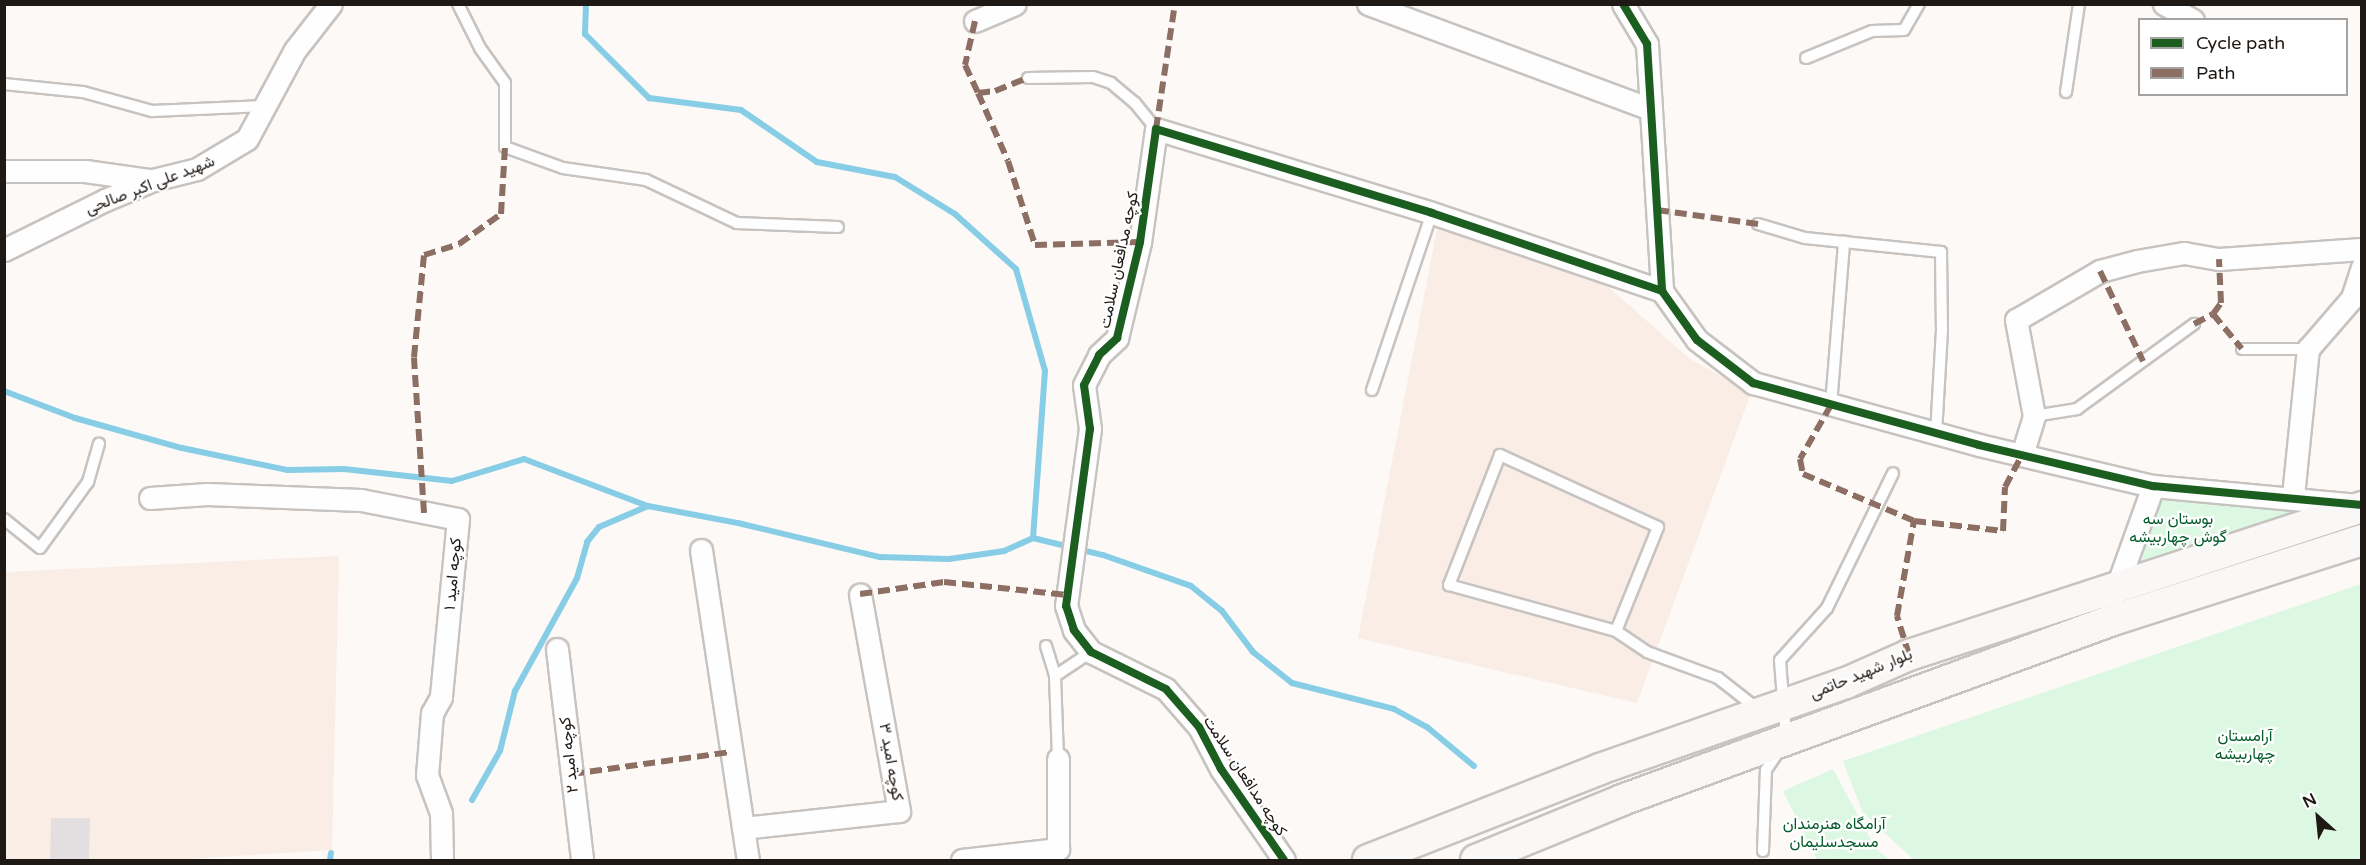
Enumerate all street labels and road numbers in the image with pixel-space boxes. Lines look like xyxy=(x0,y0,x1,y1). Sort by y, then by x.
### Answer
street label: شهید علی اکبر صالحی xyxy=(83,151,217,219)
street label: کوچه مدافعان سلامت xyxy=(1095,190,1143,330)
street label: کوچه امید ۱ xyxy=(440,537,466,611)
street label: بلوار شهید حاتمی xyxy=(1807,645,1915,703)
street label: کوچه مدافعان سلامت xyxy=(1199,712,1291,840)
street label: کوچه امید ۲ xyxy=(555,716,583,794)
street label: کوچه امید ۳ xyxy=(875,722,907,802)

